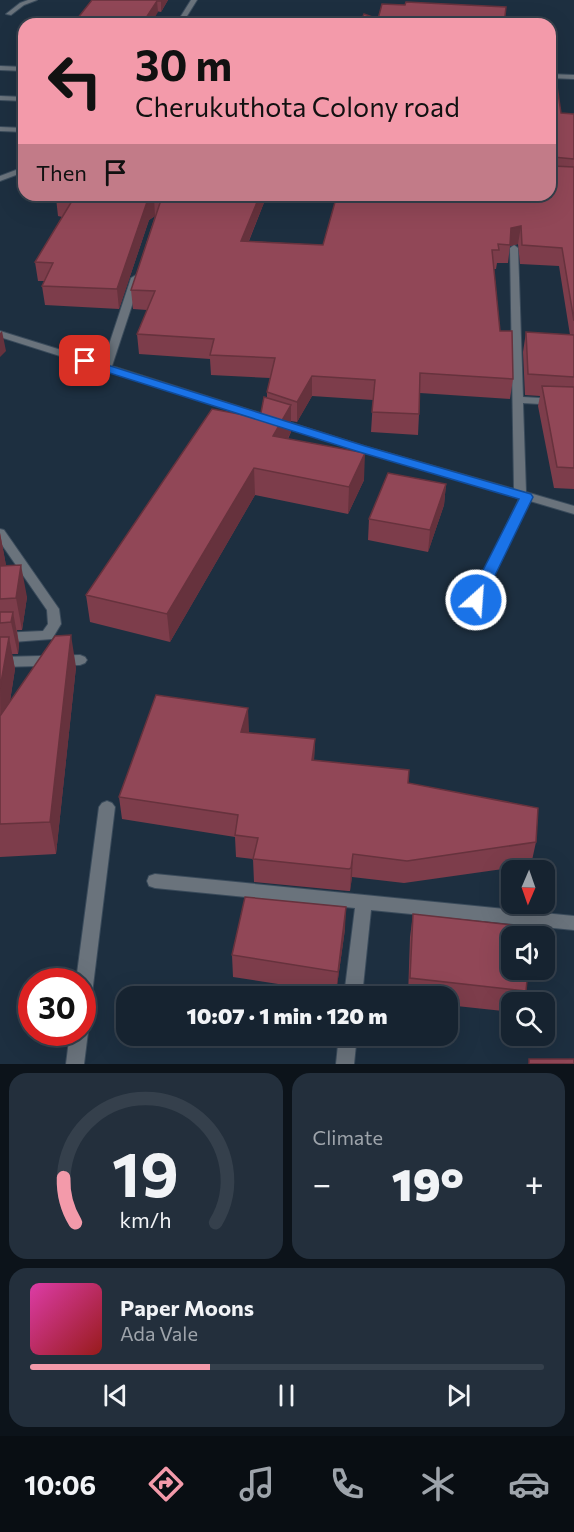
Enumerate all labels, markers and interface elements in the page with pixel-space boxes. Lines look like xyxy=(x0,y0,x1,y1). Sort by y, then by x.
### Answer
text: 30 m xyxy=(135,38,232,90)
icon: left xyxy=(36,42,114,120)
text: Cherukuthota Colony road xyxy=(135,90,460,123)
icon: arrive xyxy=(99,156,132,189)
text: Then xyxy=(36,159,87,186)
pin xyxy=(59,335,110,386)
icon: arrive xyxy=(68,344,101,377)
position arrow xyxy=(444,568,508,632)
north arrow xyxy=(501,860,555,914)
map controls xyxy=(501,860,555,1046)
button: sound xyxy=(501,926,555,980)
speed limit sign: 30 xyxy=(18,968,96,1046)
button: search xyxy=(501,992,555,1046)
text: 10:07 · 1 min · 120 m xyxy=(187,1002,387,1029)
text: Climate xyxy=(313,1125,383,1149)
text: 19 xyxy=(112,1134,179,1210)
text: 19° xyxy=(392,1155,464,1210)
text: − xyxy=(313,1162,331,1203)
text: + xyxy=(525,1162,544,1203)
text: km/h xyxy=(120,1206,172,1232)
text: Paper Moons xyxy=(120,1294,254,1321)
text: Ada Vale xyxy=(120,1321,198,1345)
icon: previous xyxy=(99,1379,132,1412)
icon: pause xyxy=(270,1379,303,1412)
icon: next xyxy=(442,1379,475,1412)
icon: directions xyxy=(145,1463,187,1505)
icon: music xyxy=(236,1463,278,1505)
icon: phone xyxy=(326,1463,368,1505)
icon: climate xyxy=(417,1463,459,1505)
icon: car xyxy=(508,1463,550,1505)
text: 10:06 xyxy=(24,1468,96,1501)

